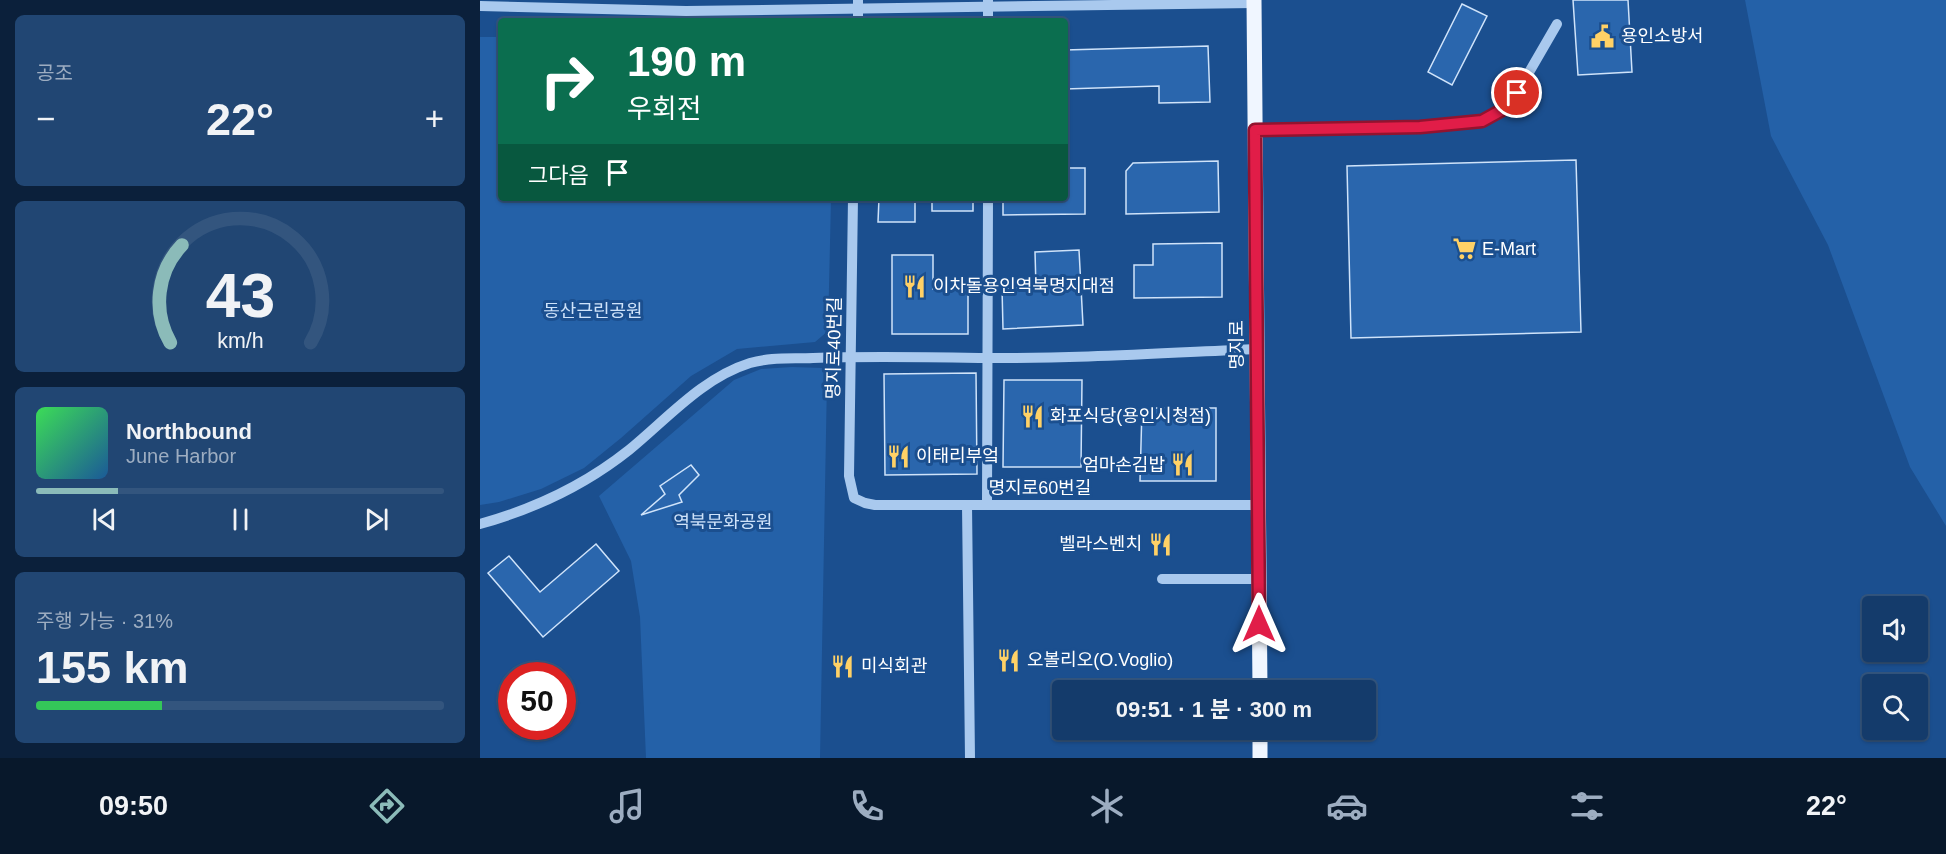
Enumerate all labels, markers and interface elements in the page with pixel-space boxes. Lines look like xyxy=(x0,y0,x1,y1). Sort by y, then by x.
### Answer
public building icon: 용인소방서 xyxy=(1590,23,1616,49)
place label: 용인소방서 xyxy=(1621,26,1704,46)
text: 190 m xyxy=(627,38,746,85)
icon: right xyxy=(528,42,606,120)
text: 공조 xyxy=(36,62,73,84)
pin xyxy=(1491,67,1542,118)
icon: arrive xyxy=(1500,76,1533,109)
text: 22° xyxy=(206,94,274,145)
text: 우회전 xyxy=(627,94,702,124)
text: − xyxy=(36,100,55,137)
text: + xyxy=(425,100,444,137)
icon: arrive xyxy=(601,156,634,189)
text: 그다음 xyxy=(528,163,589,188)
supermarket icon: E-Mart xyxy=(1451,236,1477,262)
place label: E-Mart xyxy=(1482,239,1536,259)
text: 43 xyxy=(205,261,275,330)
restaurant icon: 이차돌용인역북명지대점 xyxy=(902,273,928,299)
place label: 이차돌용인역북명지대점 xyxy=(933,276,1115,296)
street label: 명지로40번길 xyxy=(823,296,845,400)
park label: 동산근린공원 xyxy=(543,301,643,321)
street label: 명지로 xyxy=(1227,320,1247,370)
text: km/h xyxy=(217,330,263,354)
restaurant icon: 화포식당(용인시청점) xyxy=(1019,403,1045,429)
place label: 화포식당(용인시청점) xyxy=(1050,406,1211,426)
text: Northbound xyxy=(126,419,252,444)
restaurant icon: 이태리부엌 xyxy=(885,443,911,469)
text: June Harbor xyxy=(126,445,236,467)
place label: 이태리부엌 xyxy=(916,446,999,466)
restaurant icon: 엄마손김밥 xyxy=(1170,452,1196,478)
place label: 엄마손김밥 xyxy=(1082,455,1165,475)
street label: 명지로60번길 xyxy=(989,478,1091,498)
icon: previous xyxy=(88,503,121,536)
icon: pause xyxy=(224,503,257,536)
icon: next xyxy=(360,503,393,536)
park label: 역북문화공원 xyxy=(673,512,773,532)
restaurant icon: 벨라스벤치 xyxy=(1147,531,1173,557)
place label: 벨라스벤치 xyxy=(1059,534,1142,554)
position arrow xyxy=(1227,592,1291,656)
map controls xyxy=(1862,596,1928,740)
button: sound xyxy=(1862,596,1928,662)
text: 주행 가능 · 31% xyxy=(36,610,173,632)
text: 155 km xyxy=(36,642,189,693)
restaurant icon: 오볼리오(O.Voglio) xyxy=(996,647,1022,673)
place label: 오볼리오(O.Voglio) xyxy=(1027,650,1173,670)
restaurant icon: 미식회관 xyxy=(830,653,856,679)
place label: 미식회관 xyxy=(861,656,928,676)
speed limit sign: 50 xyxy=(498,662,576,740)
button: search xyxy=(1862,674,1928,740)
text: 09:51 · 1 분 · 300 m xyxy=(1116,697,1312,722)
icon: directions xyxy=(366,785,408,827)
icon: music xyxy=(606,785,648,827)
icon: phone xyxy=(846,785,888,827)
icon: climate xyxy=(1086,785,1128,827)
icon: car xyxy=(1326,785,1368,827)
icon: filters xyxy=(1566,785,1608,827)
text: 09:50 xyxy=(99,791,168,821)
text: 22° xyxy=(1806,791,1847,821)

